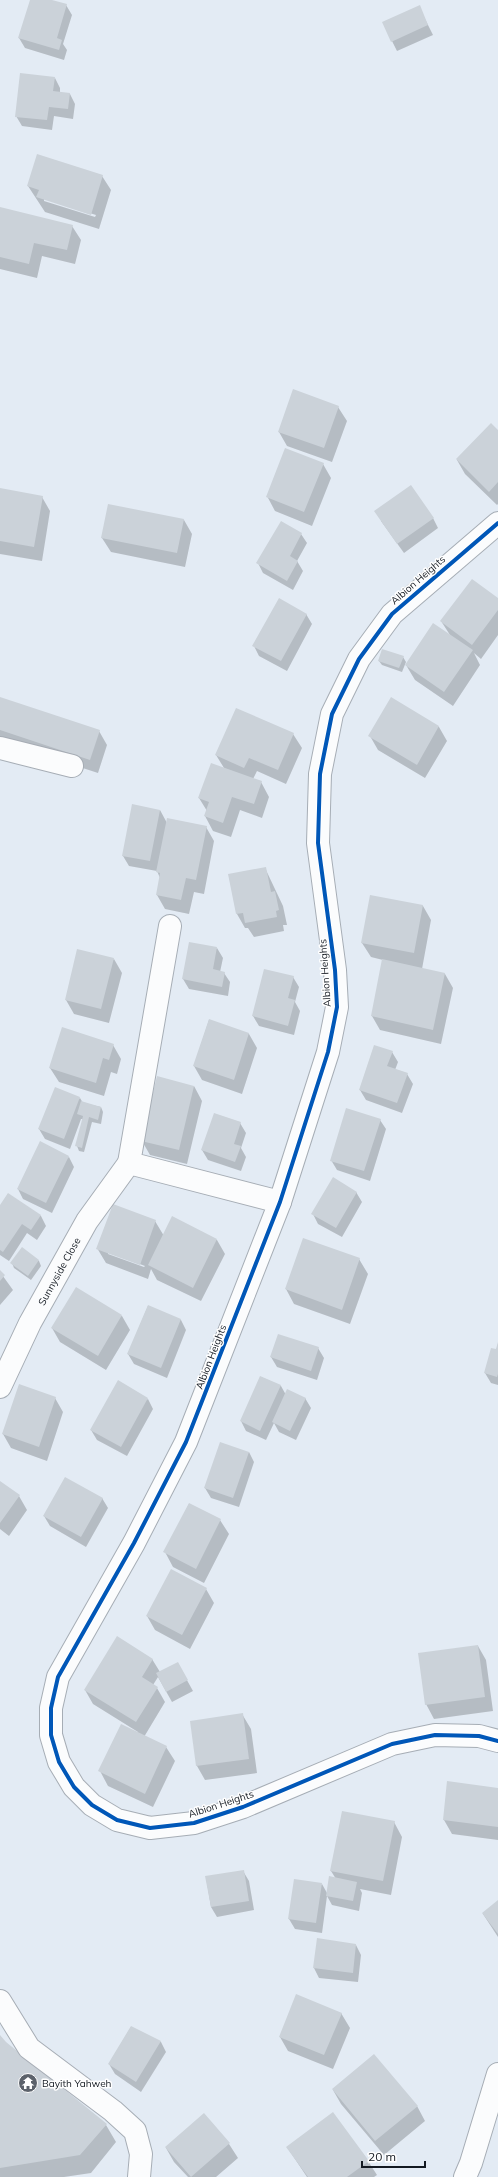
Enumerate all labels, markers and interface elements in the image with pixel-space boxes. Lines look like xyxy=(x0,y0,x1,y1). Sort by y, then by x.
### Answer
street label: Albion Heights xyxy=(388,553,448,607)
street label: Albion Heights xyxy=(316,939,334,1007)
street label: Sunnyside Close xyxy=(35,1235,83,1307)
street label: Albion Heights xyxy=(193,1323,229,1391)
street label: Albion Heights xyxy=(187,1787,255,1821)
temple icon: Bayith Yahweh xyxy=(17,2072,39,2094)
place label: Bayith Yahweh xyxy=(42,2077,112,2090)
scale bar xyxy=(362,2143,425,2169)
text: 20 m xyxy=(368,2149,396,2164)

